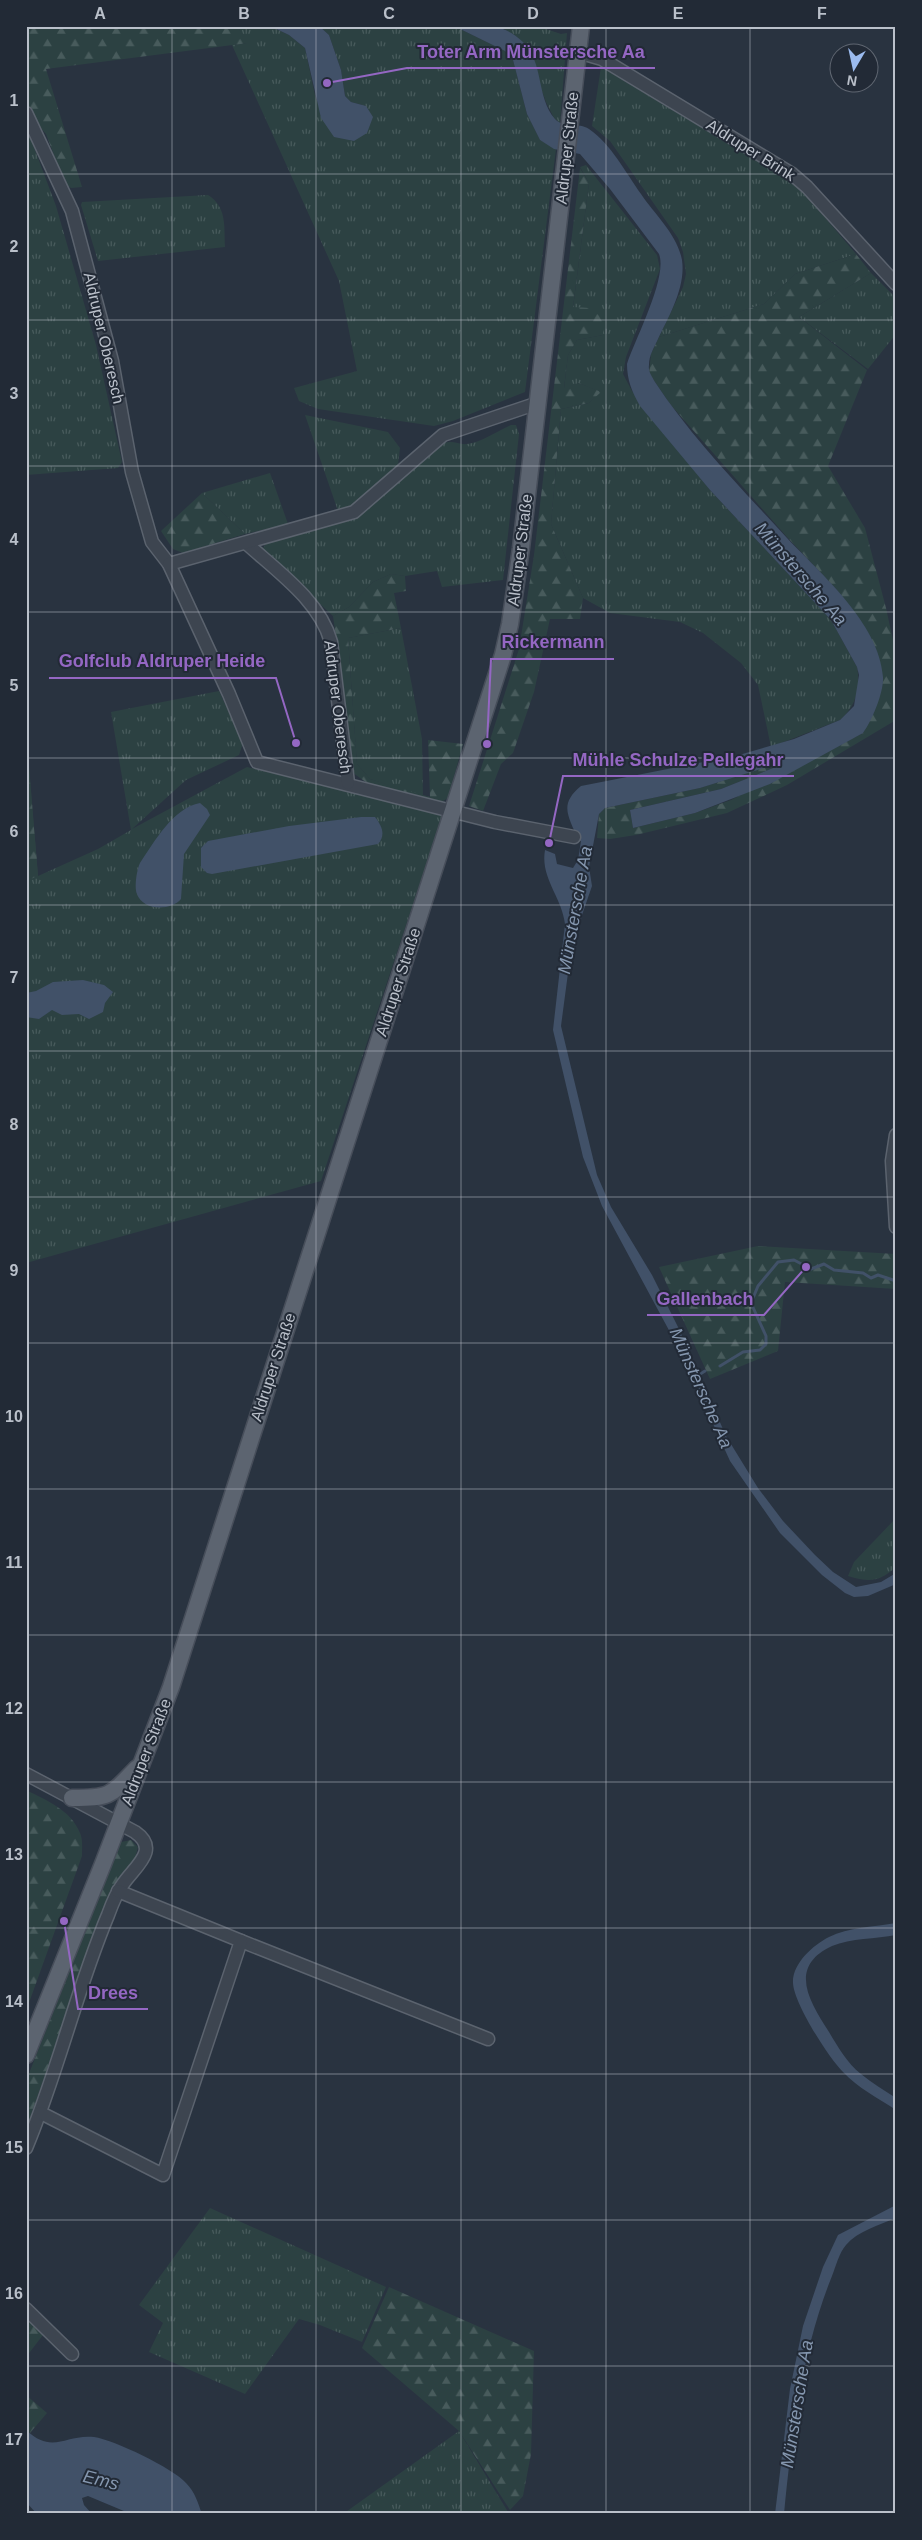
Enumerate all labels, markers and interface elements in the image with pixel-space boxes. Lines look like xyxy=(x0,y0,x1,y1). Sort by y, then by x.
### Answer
text: A xyxy=(94,5,106,22)
text: B xyxy=(238,5,250,22)
text: C xyxy=(383,5,395,22)
text: D xyxy=(527,5,539,22)
text: E xyxy=(673,5,684,22)
text: F xyxy=(817,5,827,22)
callout: Toter Arm Münstersche Aa xyxy=(407,35,655,68)
text: Toter Arm Münstersche Aa xyxy=(417,42,646,62)
north arrow xyxy=(830,42,880,92)
text: N xyxy=(846,72,858,90)
street label: Aldruper Straße xyxy=(553,91,581,205)
text: 1 xyxy=(10,92,19,109)
street label: Aldruper Brink xyxy=(704,116,799,185)
text: 2 xyxy=(10,238,19,255)
street label: Aldruper Oberesch xyxy=(81,271,127,405)
text: 3 xyxy=(10,385,19,402)
street label: Aldruper Straße xyxy=(505,493,535,607)
water label: Münstersche Aa xyxy=(751,519,851,629)
text: 4 xyxy=(10,531,19,548)
callout: Rickermann xyxy=(491,626,614,659)
text: Rickermann xyxy=(501,632,605,652)
street label: Aldruper Oberesch xyxy=(321,639,355,775)
callout: Golfclub Aldruper Heide xyxy=(49,645,276,678)
text: Golfclub Aldruper Heide xyxy=(59,651,265,671)
text: 5 xyxy=(10,677,19,694)
callout: Mühle Schulze Pellegahr xyxy=(563,743,794,776)
text: Mühle Schulze Pellegahr xyxy=(572,750,784,770)
text: 6 xyxy=(10,823,19,840)
water label: Münstersche Aa xyxy=(554,845,596,975)
street label: Aldruper Straße xyxy=(372,926,424,1038)
text: 7 xyxy=(10,969,19,986)
text: 8 xyxy=(10,1116,19,1133)
text: 9 xyxy=(10,1262,19,1279)
callout: Gallenbach xyxy=(647,1282,764,1315)
text: Gallenbach xyxy=(656,1289,754,1309)
street label: Aldruper Straße xyxy=(247,1311,299,1423)
water label: Münstersche Aa xyxy=(666,1325,736,1451)
text: 10 xyxy=(5,1408,23,1425)
text: 11 xyxy=(6,1554,23,1571)
street label: Aldruper Straße xyxy=(118,1696,174,1808)
text: 12 xyxy=(5,1700,23,1717)
text: 13 xyxy=(5,1846,23,1863)
callout: Drees xyxy=(78,1976,148,2009)
text: Drees xyxy=(88,1983,138,2003)
text: 14 xyxy=(5,1993,23,2010)
text: 15 xyxy=(5,2139,23,2156)
text: 16 xyxy=(5,2285,23,2302)
water label: Münstersche Aa xyxy=(777,2339,817,2469)
text: 17 xyxy=(5,2431,23,2448)
water label: Ems xyxy=(81,2466,121,2494)

